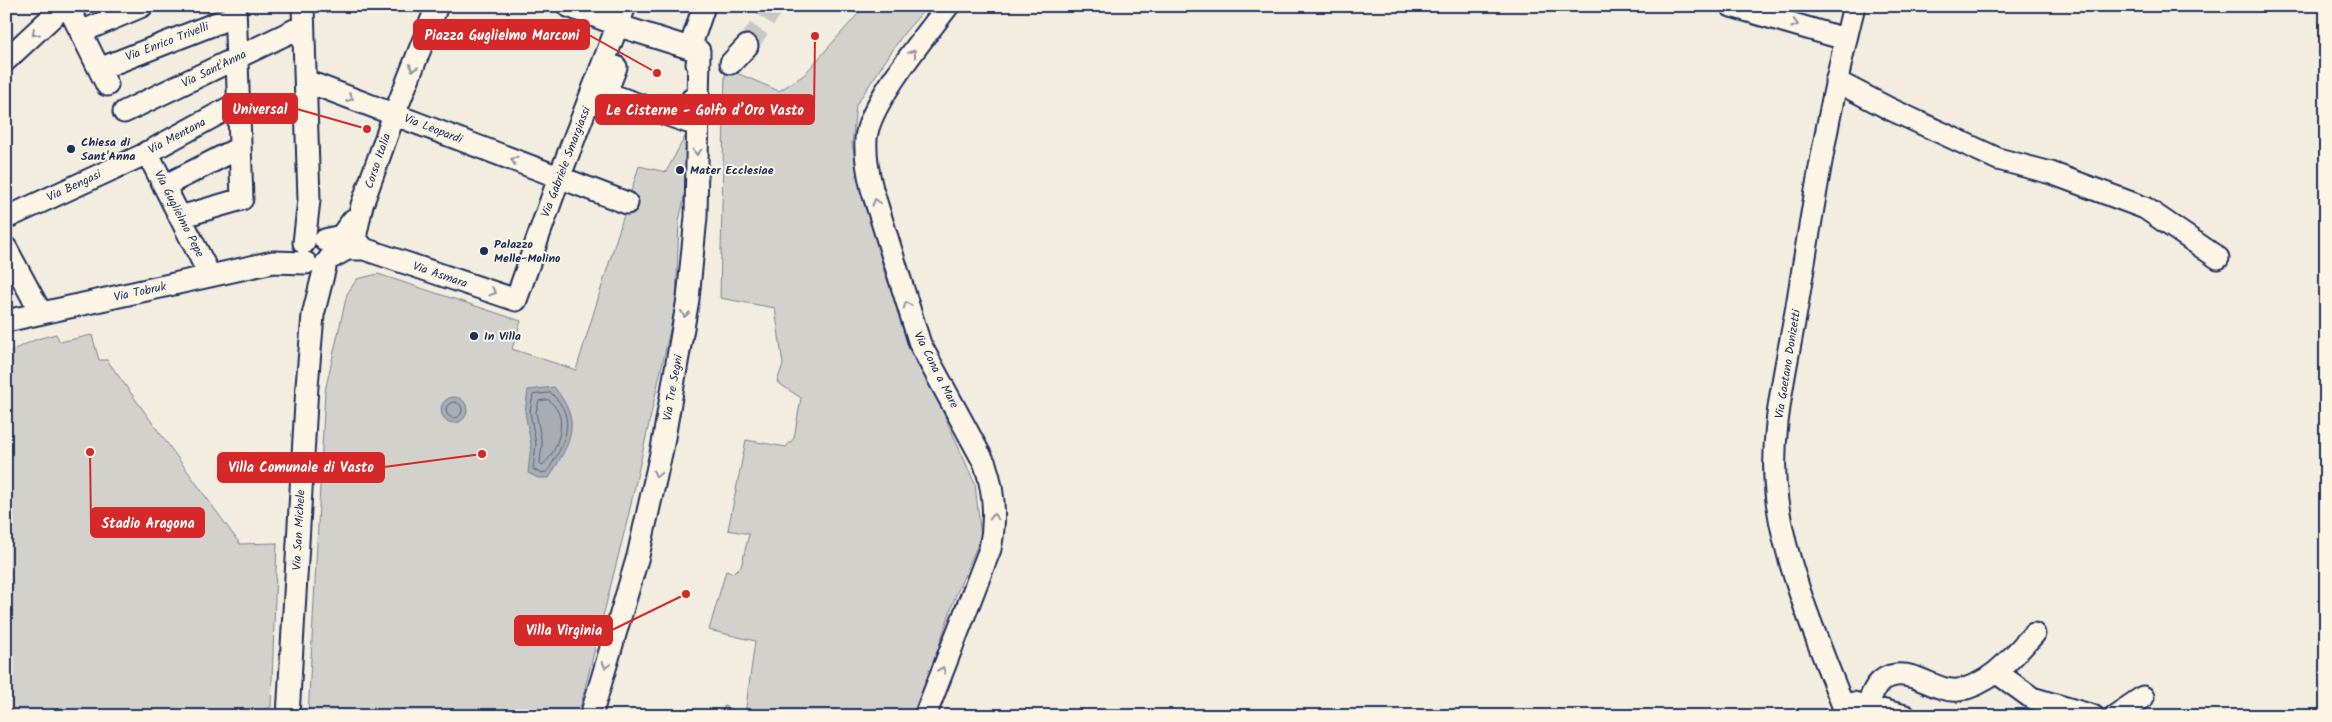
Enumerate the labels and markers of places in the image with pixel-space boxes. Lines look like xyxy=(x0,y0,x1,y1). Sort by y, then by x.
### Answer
callout: Piazza Guglielmo Marconi xyxy=(414,20,589,49)
callout: Universal xyxy=(223,94,297,123)
callout: Le Cisterne - Golfo d’Oro Vasto xyxy=(596,95,814,124)
place label: Chiesa di Sant'Anna xyxy=(81,133,135,166)
marker: Chiesa di Sant'Anna xyxy=(65,143,77,155)
place label: Mater Ecclesiae xyxy=(690,161,774,180)
marker: Mater Ecclesiae xyxy=(674,164,686,176)
place label: Palazzo Melle-Molino xyxy=(494,235,561,268)
marker: Palazzo Melle-Molino xyxy=(478,245,490,257)
place label: In Villa xyxy=(484,327,521,346)
marker: In Villa xyxy=(468,330,480,342)
callout: Villa Comunale di Vasto xyxy=(218,453,384,482)
callout: Stadio Aragona xyxy=(91,508,204,537)
callout: Villa Virginia xyxy=(515,616,612,645)

